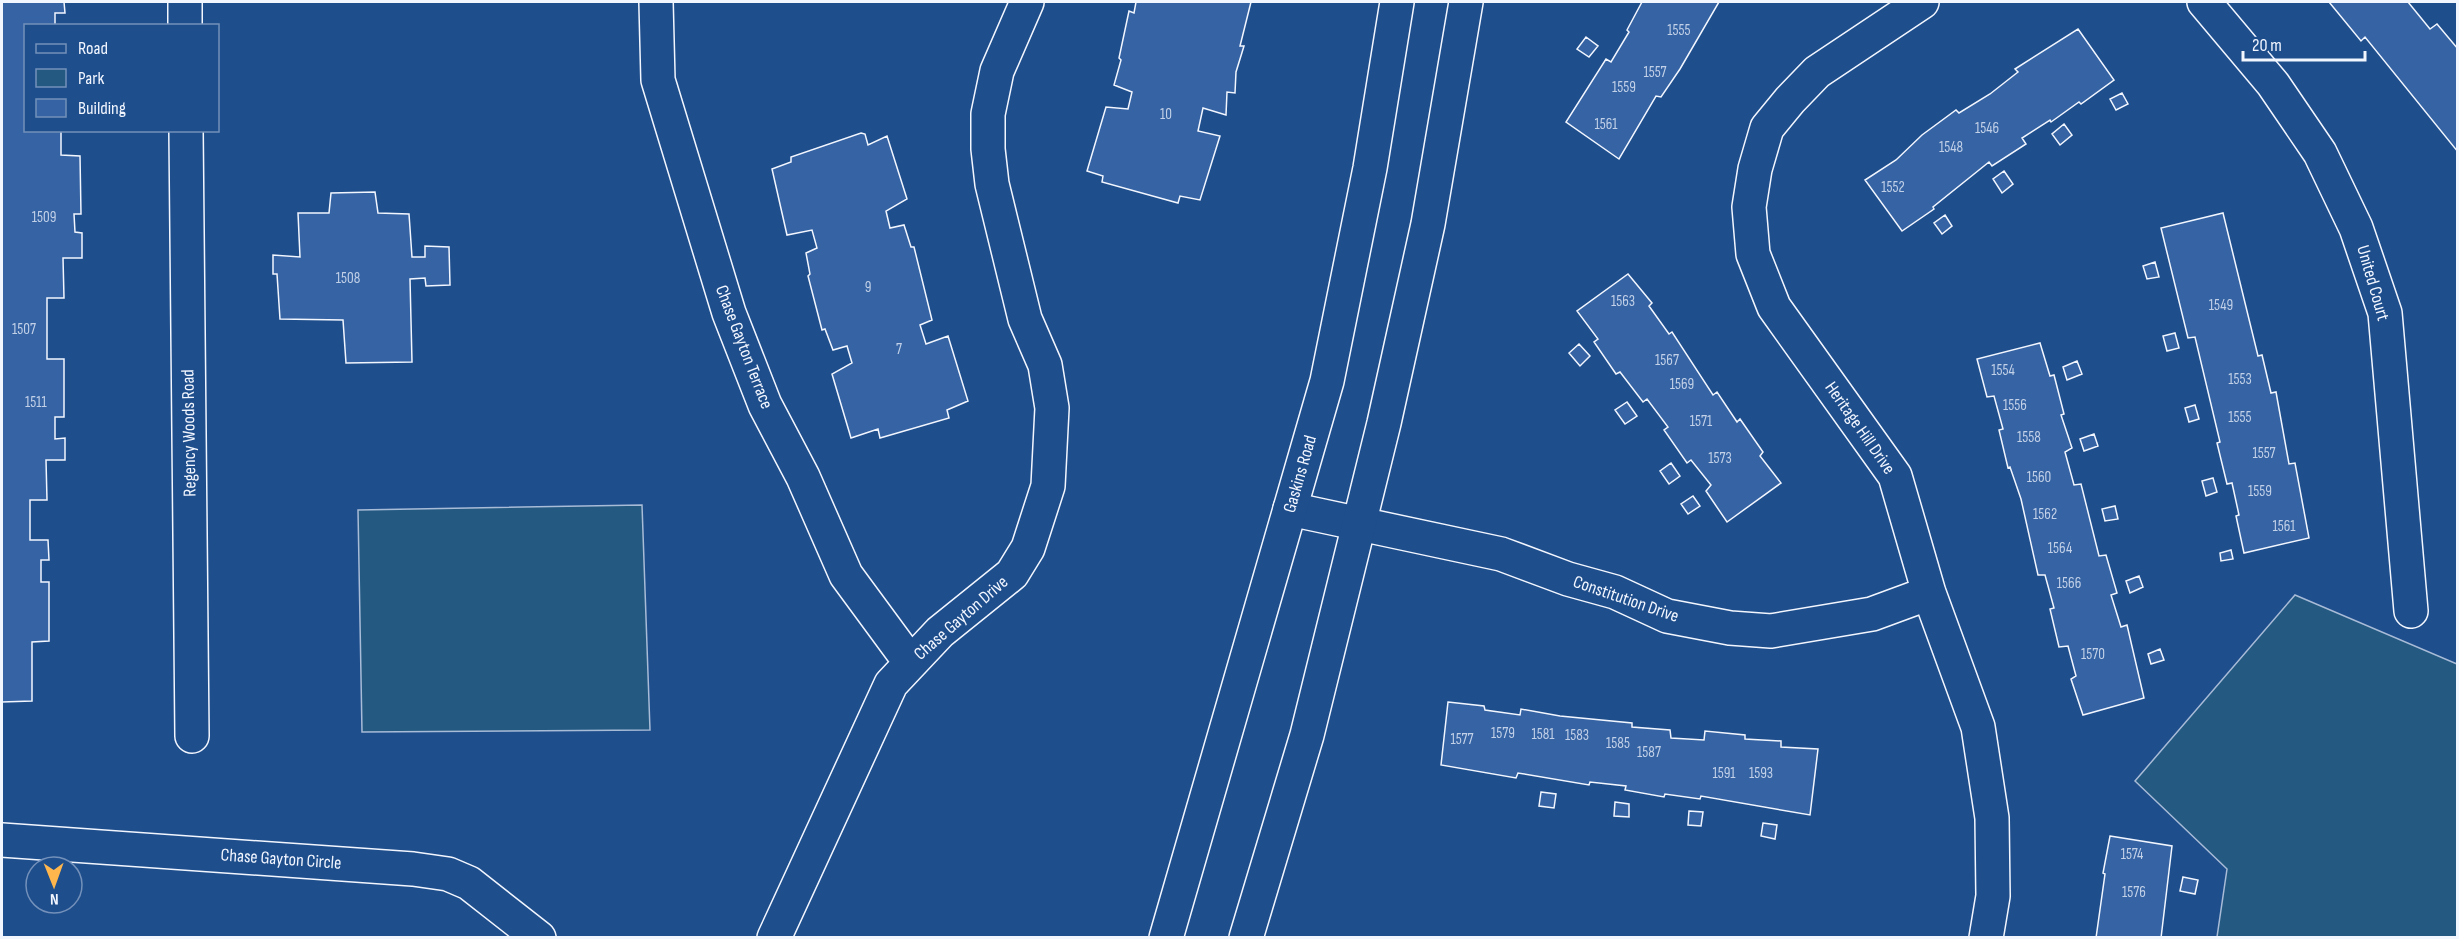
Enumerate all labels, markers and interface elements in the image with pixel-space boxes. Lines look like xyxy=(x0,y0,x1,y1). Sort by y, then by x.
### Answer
house number: 1555 xyxy=(1667,21,1691,40)
legend xyxy=(24,24,219,132)
scale bar xyxy=(2243,24,2364,62)
text: 20 m xyxy=(2252,35,2282,56)
text: Road xyxy=(78,38,108,59)
house number: 1557 xyxy=(1643,63,1667,82)
text: Park xyxy=(78,68,104,89)
house number: 1559 xyxy=(1612,78,1636,97)
text: Building xyxy=(78,98,126,119)
house number: 10 xyxy=(1160,105,1172,124)
house number: 1561 xyxy=(1594,115,1618,134)
house number: 1546 xyxy=(1975,119,1999,138)
house number: 1548 xyxy=(1939,138,1963,157)
house number: 1552 xyxy=(1881,178,1905,197)
house number: 1509 xyxy=(32,208,56,227)
street label: United Court xyxy=(2352,243,2394,324)
house number: 1508 xyxy=(336,269,360,288)
house number: 9 xyxy=(865,278,871,297)
street label: Chase Gayton Terrace xyxy=(711,282,777,412)
house number: 1563 xyxy=(1611,292,1635,311)
house number: 1549 xyxy=(2209,296,2233,315)
house number: 1507 xyxy=(12,320,36,339)
house number: 7 xyxy=(896,340,902,359)
house number: 1567 xyxy=(1655,351,1679,370)
house number: 1554 xyxy=(1991,361,2015,380)
street label: Regency Woods Road xyxy=(177,369,201,497)
house number: 1553 xyxy=(2228,370,2252,389)
house number: 1569 xyxy=(1670,375,1694,394)
street label: Heritage Hill Drive xyxy=(1820,378,1900,478)
house number: 1511 xyxy=(25,393,48,412)
house number: 1556 xyxy=(2003,396,2027,415)
house number: 1555 xyxy=(2228,408,2252,427)
house number: 1571 xyxy=(1690,412,1713,431)
house number: 1558 xyxy=(2017,428,2041,447)
street label: Gaskins Road xyxy=(1279,433,1321,515)
house number: 1557 xyxy=(2252,444,2276,463)
house number: 1573 xyxy=(1708,449,1732,468)
house number: 1560 xyxy=(2027,468,2051,487)
house number: 1559 xyxy=(2248,482,2272,501)
house number: 1562 xyxy=(2033,505,2057,524)
house number: 1561 xyxy=(2272,517,2296,536)
house number: 1564 xyxy=(2048,539,2072,558)
street label: Constitution Drive xyxy=(1570,571,1682,627)
street label: Chase Gayton Drive xyxy=(910,572,1012,664)
house number: 1566 xyxy=(2057,574,2081,593)
house number: 1570 xyxy=(2081,645,2105,664)
house number: 1579 xyxy=(1491,724,1515,743)
house number: 1581 xyxy=(1531,725,1555,744)
house number: 1583 xyxy=(1565,726,1589,745)
house number: 1577 xyxy=(1450,730,1474,749)
house number: 1585 xyxy=(1606,734,1630,753)
house number: 1587 xyxy=(1637,743,1661,762)
house number: 1591 xyxy=(1712,764,1736,783)
house number: 1593 xyxy=(1749,764,1773,783)
street label: Chase Gayton Circle xyxy=(220,844,342,874)
house number: 1574 xyxy=(2121,845,2143,864)
north arrow xyxy=(24,855,84,915)
house number: 1576 xyxy=(2122,883,2146,902)
text: N xyxy=(50,889,59,908)

